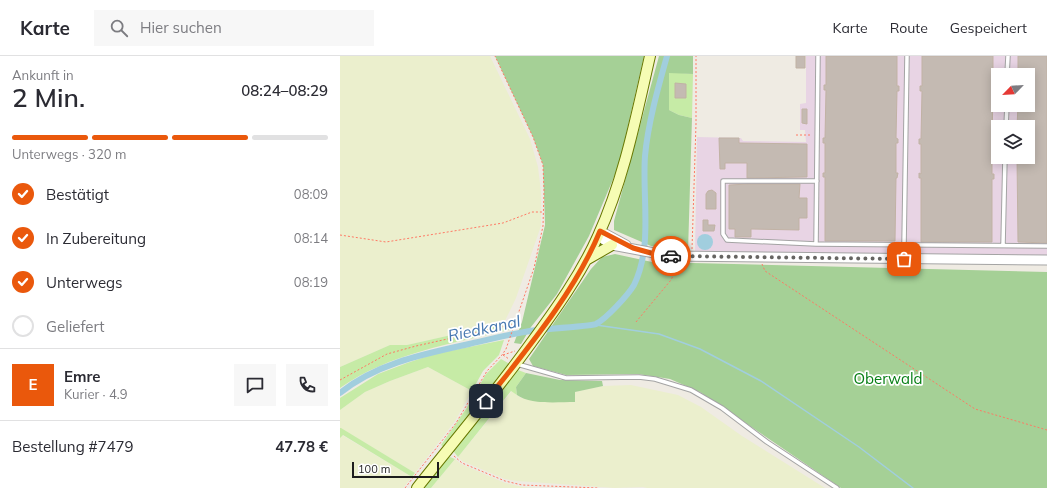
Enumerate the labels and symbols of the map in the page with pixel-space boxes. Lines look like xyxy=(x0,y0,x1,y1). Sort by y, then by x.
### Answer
north arrow xyxy=(991,68,1035,112)
courier xyxy=(651,236,691,276)
pin xyxy=(887,242,921,276)
water label: Riedkanal xyxy=(446,311,522,345)
park label: Oberwald xyxy=(853,369,923,388)
pin xyxy=(469,384,503,418)
scale bar xyxy=(352,460,439,479)

